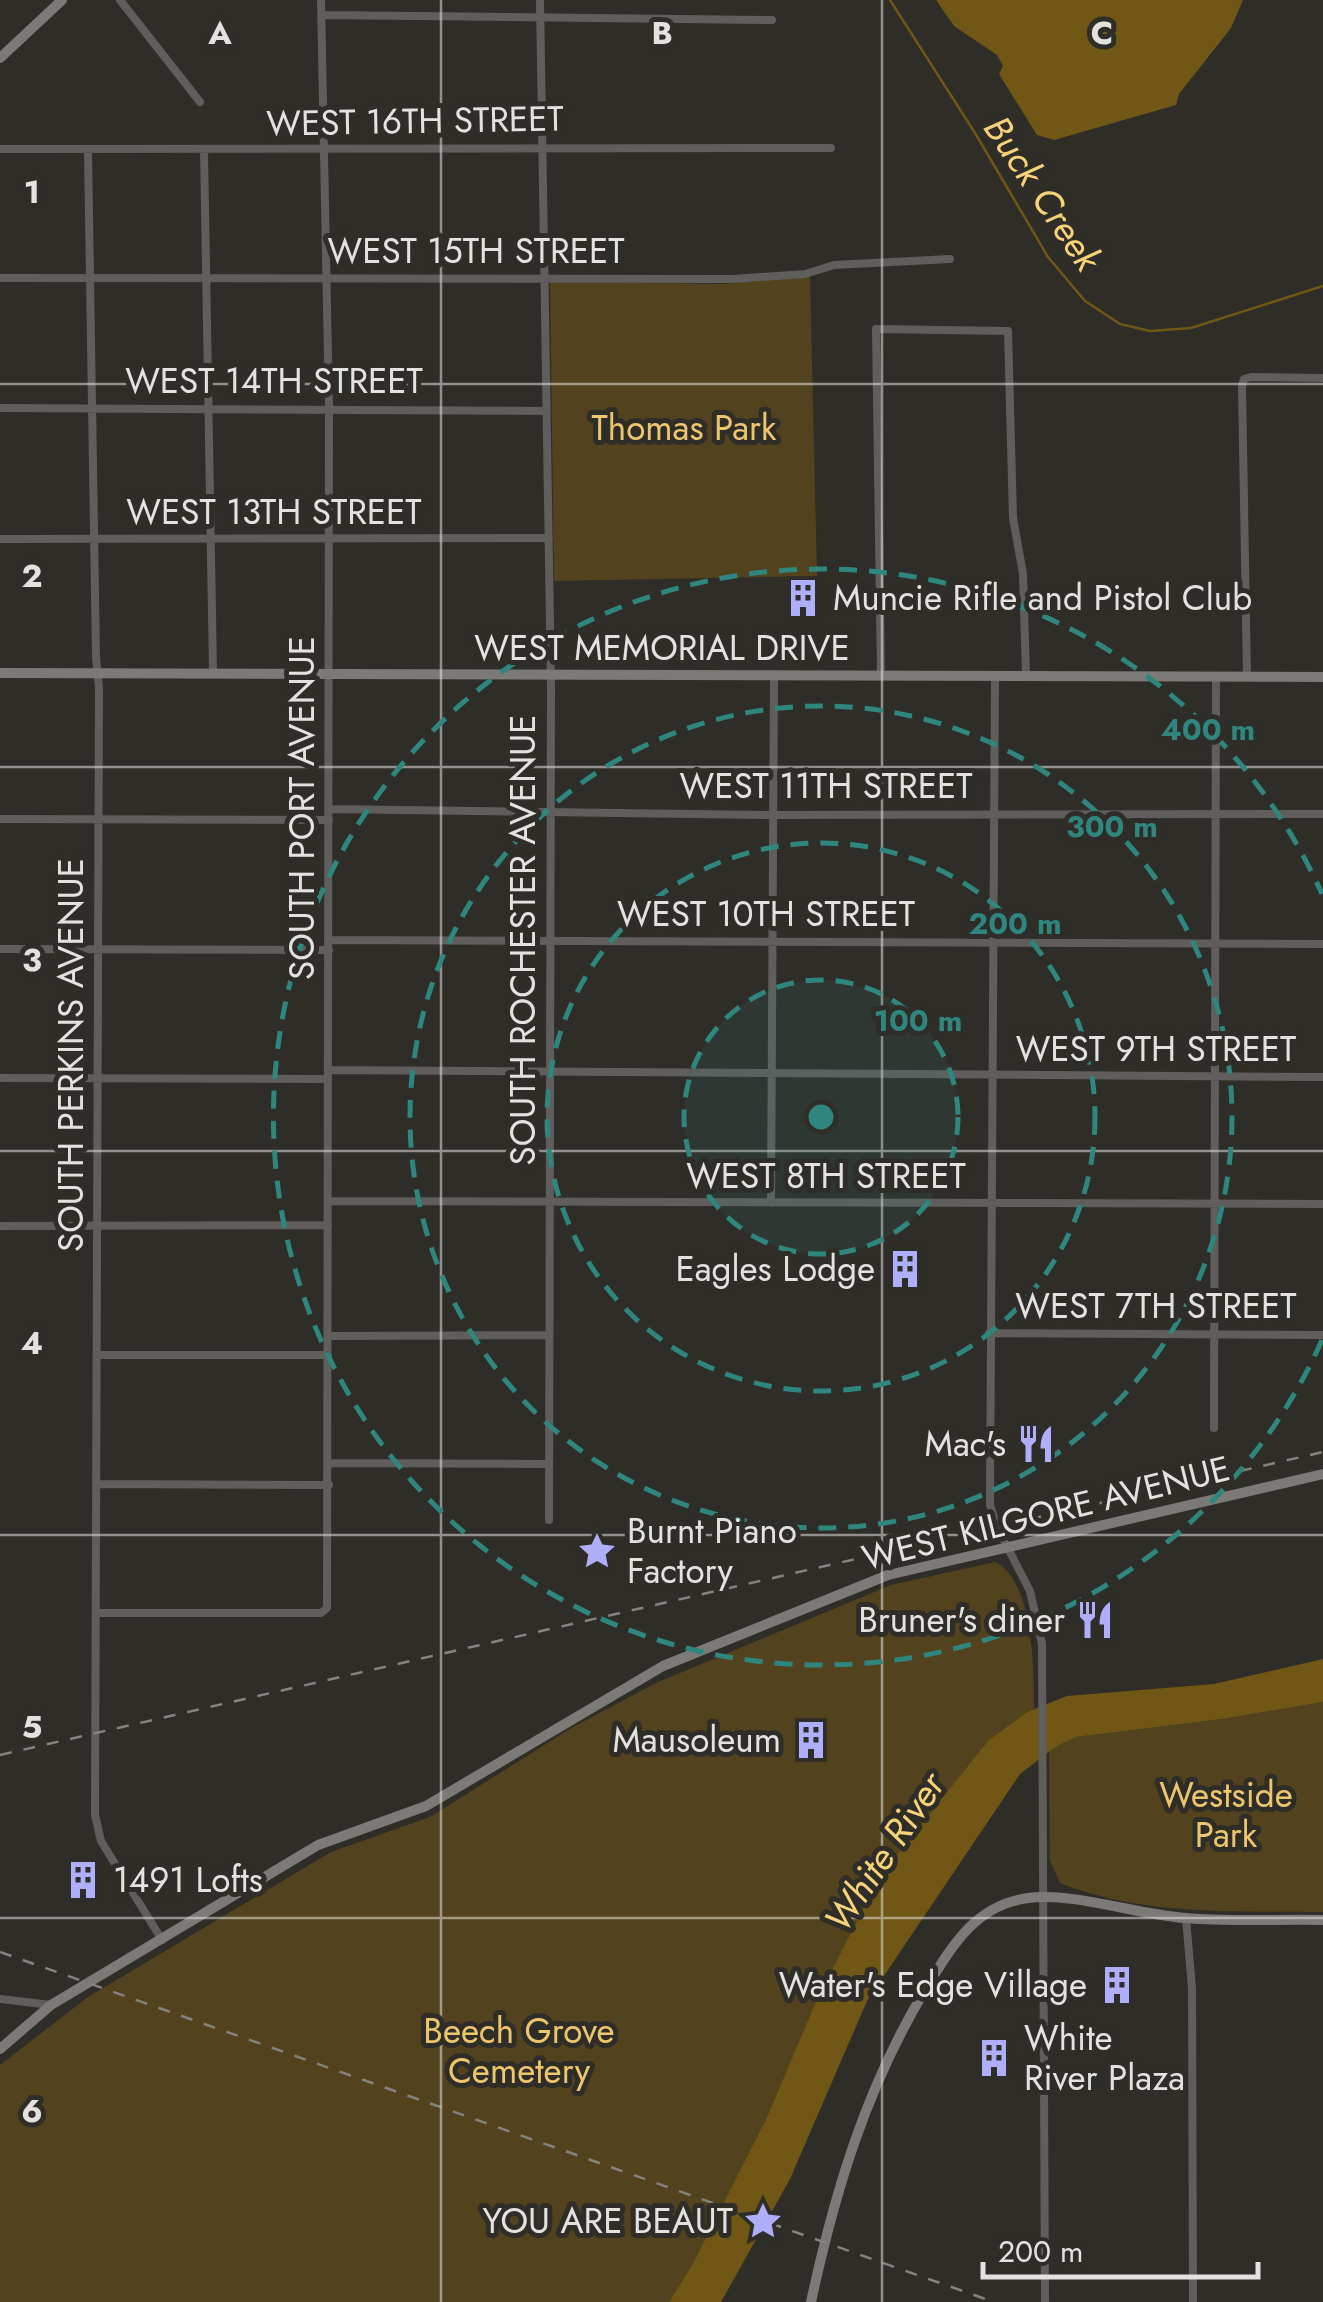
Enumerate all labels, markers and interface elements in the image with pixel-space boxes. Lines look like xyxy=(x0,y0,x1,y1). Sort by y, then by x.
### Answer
text: A xyxy=(207,10,232,56)
text: B xyxy=(651,10,673,56)
text: C xyxy=(1091,10,1113,56)
street label: WEST 16TH STREET xyxy=(266,93,564,149)
water label: Buck Creek xyxy=(971,104,1116,283)
text: 1 xyxy=(24,169,40,215)
street label: WEST 15TH STREET xyxy=(328,226,624,276)
street label: WEST 14TH STREET xyxy=(125,356,423,406)
park label: Thomas Park xyxy=(592,403,777,453)
street label: WEST 13TH STREET xyxy=(126,487,422,537)
text: 2 xyxy=(22,553,43,599)
place label: Muncie Rifle and Pistol Club xyxy=(833,573,1252,623)
building icon: Muncie Rifle and Pistol Club xyxy=(782,577,824,619)
street label: WEST MEMORIAL DRIVE xyxy=(474,623,850,673)
street label: SOUTH PORT AVENUE xyxy=(277,636,327,980)
text: 400 m xyxy=(1161,708,1255,751)
street label: SOUTH ROCHESTER AVENUE xyxy=(498,714,548,1166)
street label: WEST 11TH STREET xyxy=(680,761,973,811)
text: 300 m xyxy=(1066,805,1158,848)
street label: SOUTH PERKINS AVENUE xyxy=(46,858,96,1252)
street label: WEST 10TH STREET xyxy=(617,889,915,939)
text: 200 m xyxy=(969,902,1062,945)
text: 3 xyxy=(22,937,42,983)
text: 100 m xyxy=(874,999,962,1042)
street label: WEST 9TH STREET xyxy=(1016,1024,1296,1074)
centre of rings xyxy=(803,1099,839,1135)
street label: WEST 8TH STREET xyxy=(686,1151,966,1201)
place label: Eagles Lodge xyxy=(675,1244,875,1294)
building icon: Eagles Lodge xyxy=(884,1248,926,1290)
street label: WEST 7TH STREET xyxy=(1015,1281,1297,1331)
text: 4 xyxy=(21,1320,43,1366)
place label: Mac's xyxy=(925,1419,1006,1469)
restaurant icon: Mac's xyxy=(1015,1423,1057,1465)
street label: WEST KILGORE AVENUE xyxy=(857,1443,1235,1583)
place label: Burnt Piano Factory xyxy=(627,1506,797,1596)
place icon: Burnt Piano Factory xyxy=(576,1530,618,1572)
place label: Bruner's diner xyxy=(858,1595,1065,1645)
restaurant icon: Bruner's diner xyxy=(1074,1599,1116,1641)
text: 5 xyxy=(22,1704,42,1750)
place label: Mausoleum xyxy=(612,1715,781,1765)
building icon: Mausoleum xyxy=(790,1719,832,1761)
water label: White River xyxy=(810,1759,959,1943)
park label: Westside Park xyxy=(1159,1770,1293,1860)
place label: 1491 Lofts xyxy=(113,1855,263,1905)
building icon: 1491 Lofts xyxy=(62,1859,104,1901)
place label: Water's Edge Village xyxy=(779,1960,1087,2010)
building icon: Water's Edge Village xyxy=(1096,1964,1138,2006)
park label: Beech Grove Cemetery xyxy=(423,2006,615,2096)
place label: White River Plaza xyxy=(1024,2013,1185,2103)
building icon: White River Plaza xyxy=(973,2037,1015,2079)
text: 6 xyxy=(21,2088,43,2134)
place label: YOU ARE BEAUT xyxy=(483,2196,733,2246)
place icon: YOU ARE BEAUT xyxy=(742,2200,784,2242)
scale bar xyxy=(983,2217,1258,2279)
text: 200 m xyxy=(998,2230,1083,2273)

